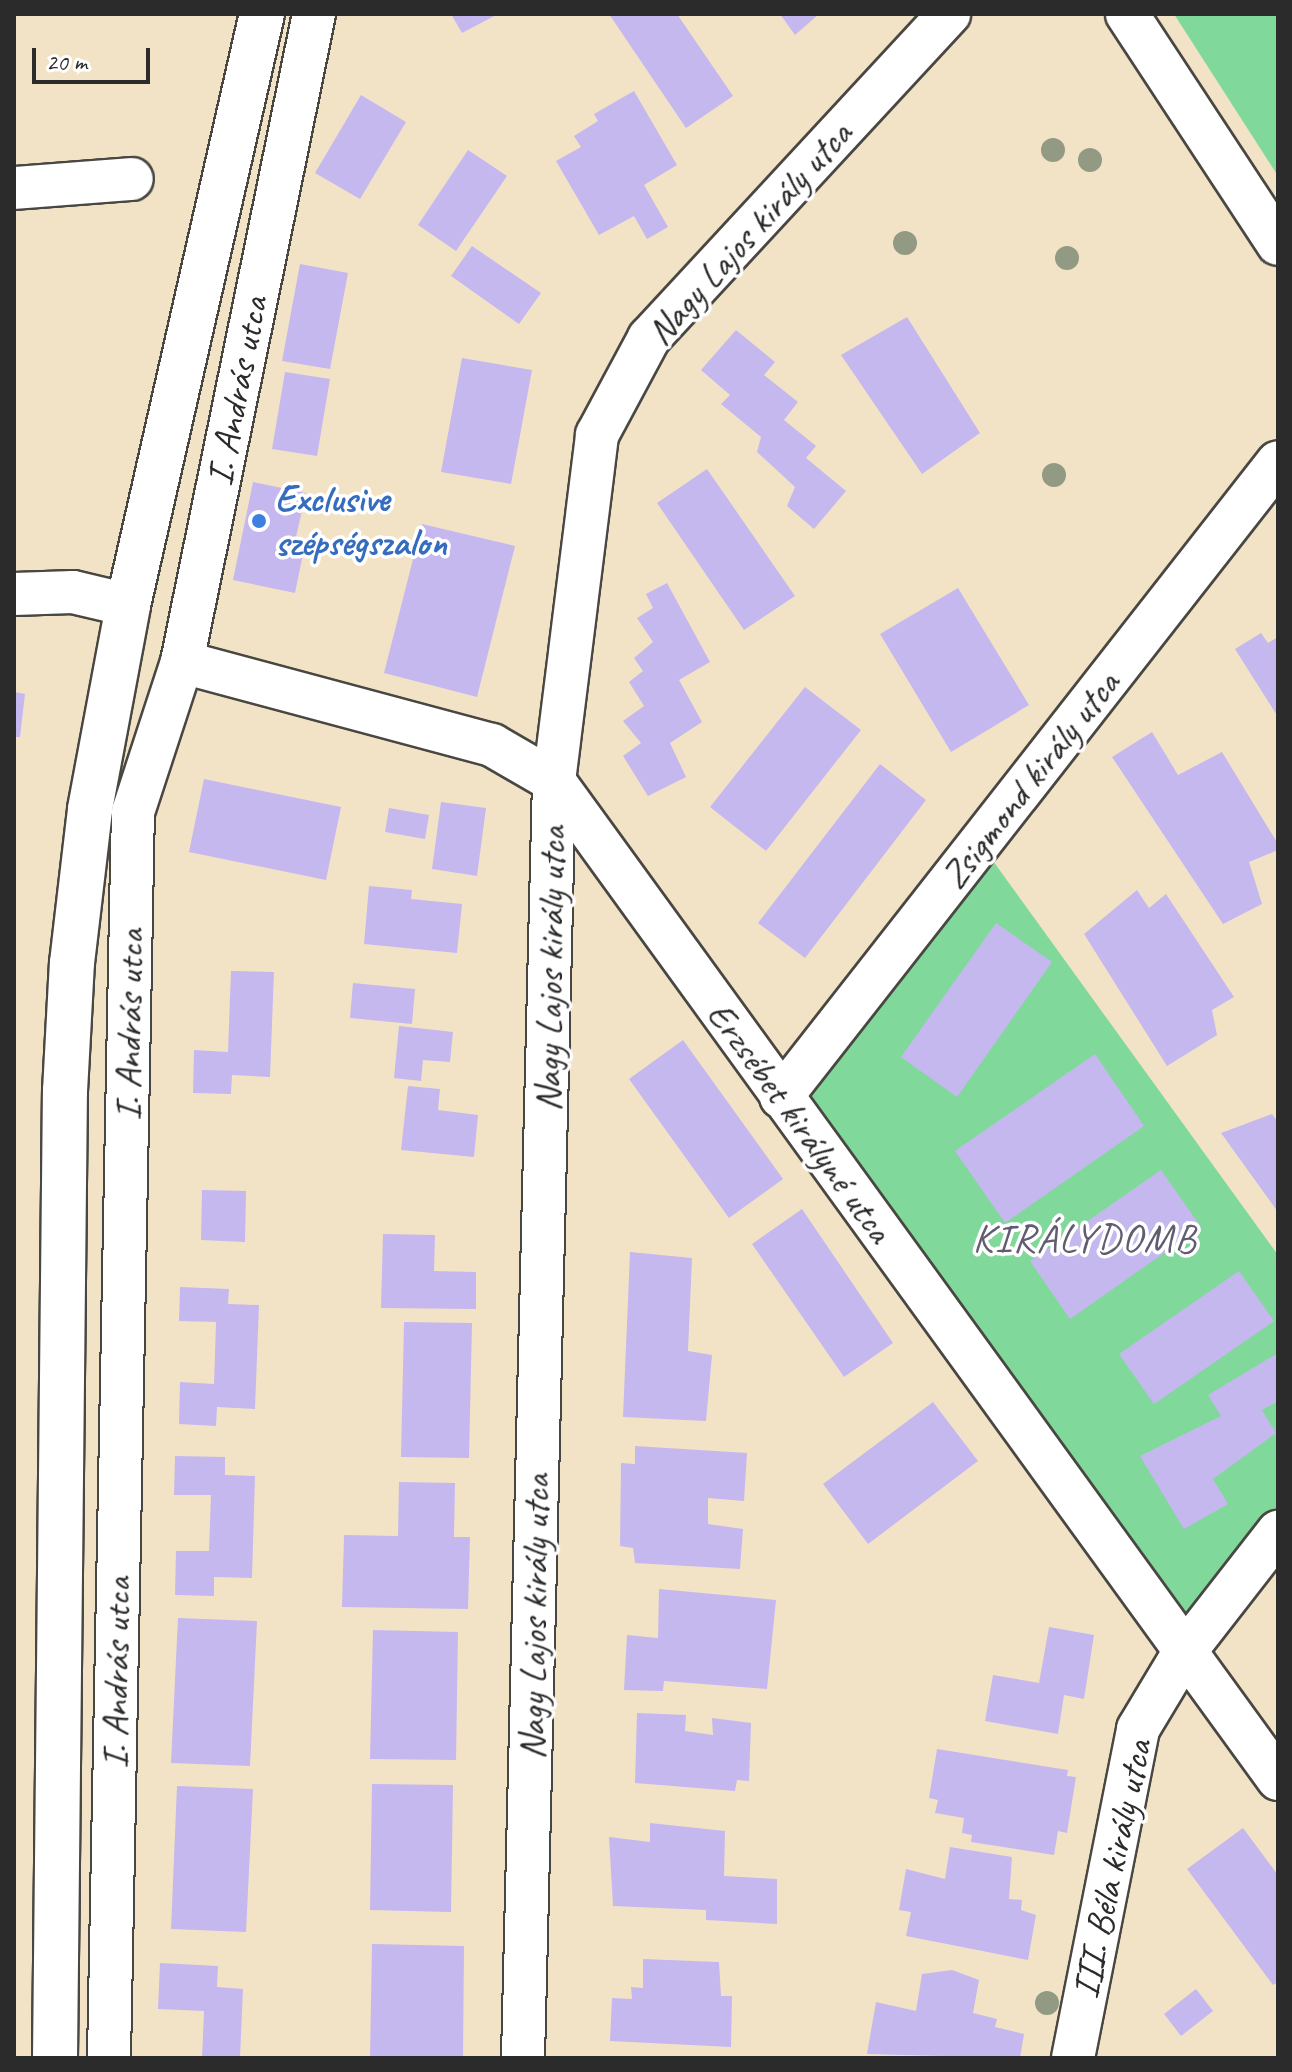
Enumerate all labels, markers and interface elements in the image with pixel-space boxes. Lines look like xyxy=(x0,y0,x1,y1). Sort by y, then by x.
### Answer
scale bar xyxy=(36,32,154,82)
text: 20 m xyxy=(46,47,87,77)
street label: Nagy Lajos király utca xyxy=(636,111,862,355)
street label: I. András utca xyxy=(196,293,278,489)
place label: Exclusive szépségszalon xyxy=(275,476,447,566)
marker: Exclusive szépségszalon xyxy=(250,512,268,530)
street label: Zsigmond király utca xyxy=(931,662,1129,898)
street label: Nagy Lajos király utca xyxy=(525,825,575,1113)
street label: I. András utca xyxy=(105,929,153,1121)
street label: Erzsébet királyné utca xyxy=(697,993,903,1251)
district label: KIRÁLYDOMB xyxy=(974,1214,1196,1262)
street label: Nagy Lajos király utca xyxy=(509,1473,559,1761)
street label: I. András utca xyxy=(92,1577,140,1769)
street label: III. Béla király utca xyxy=(1062,1736,1162,2002)

